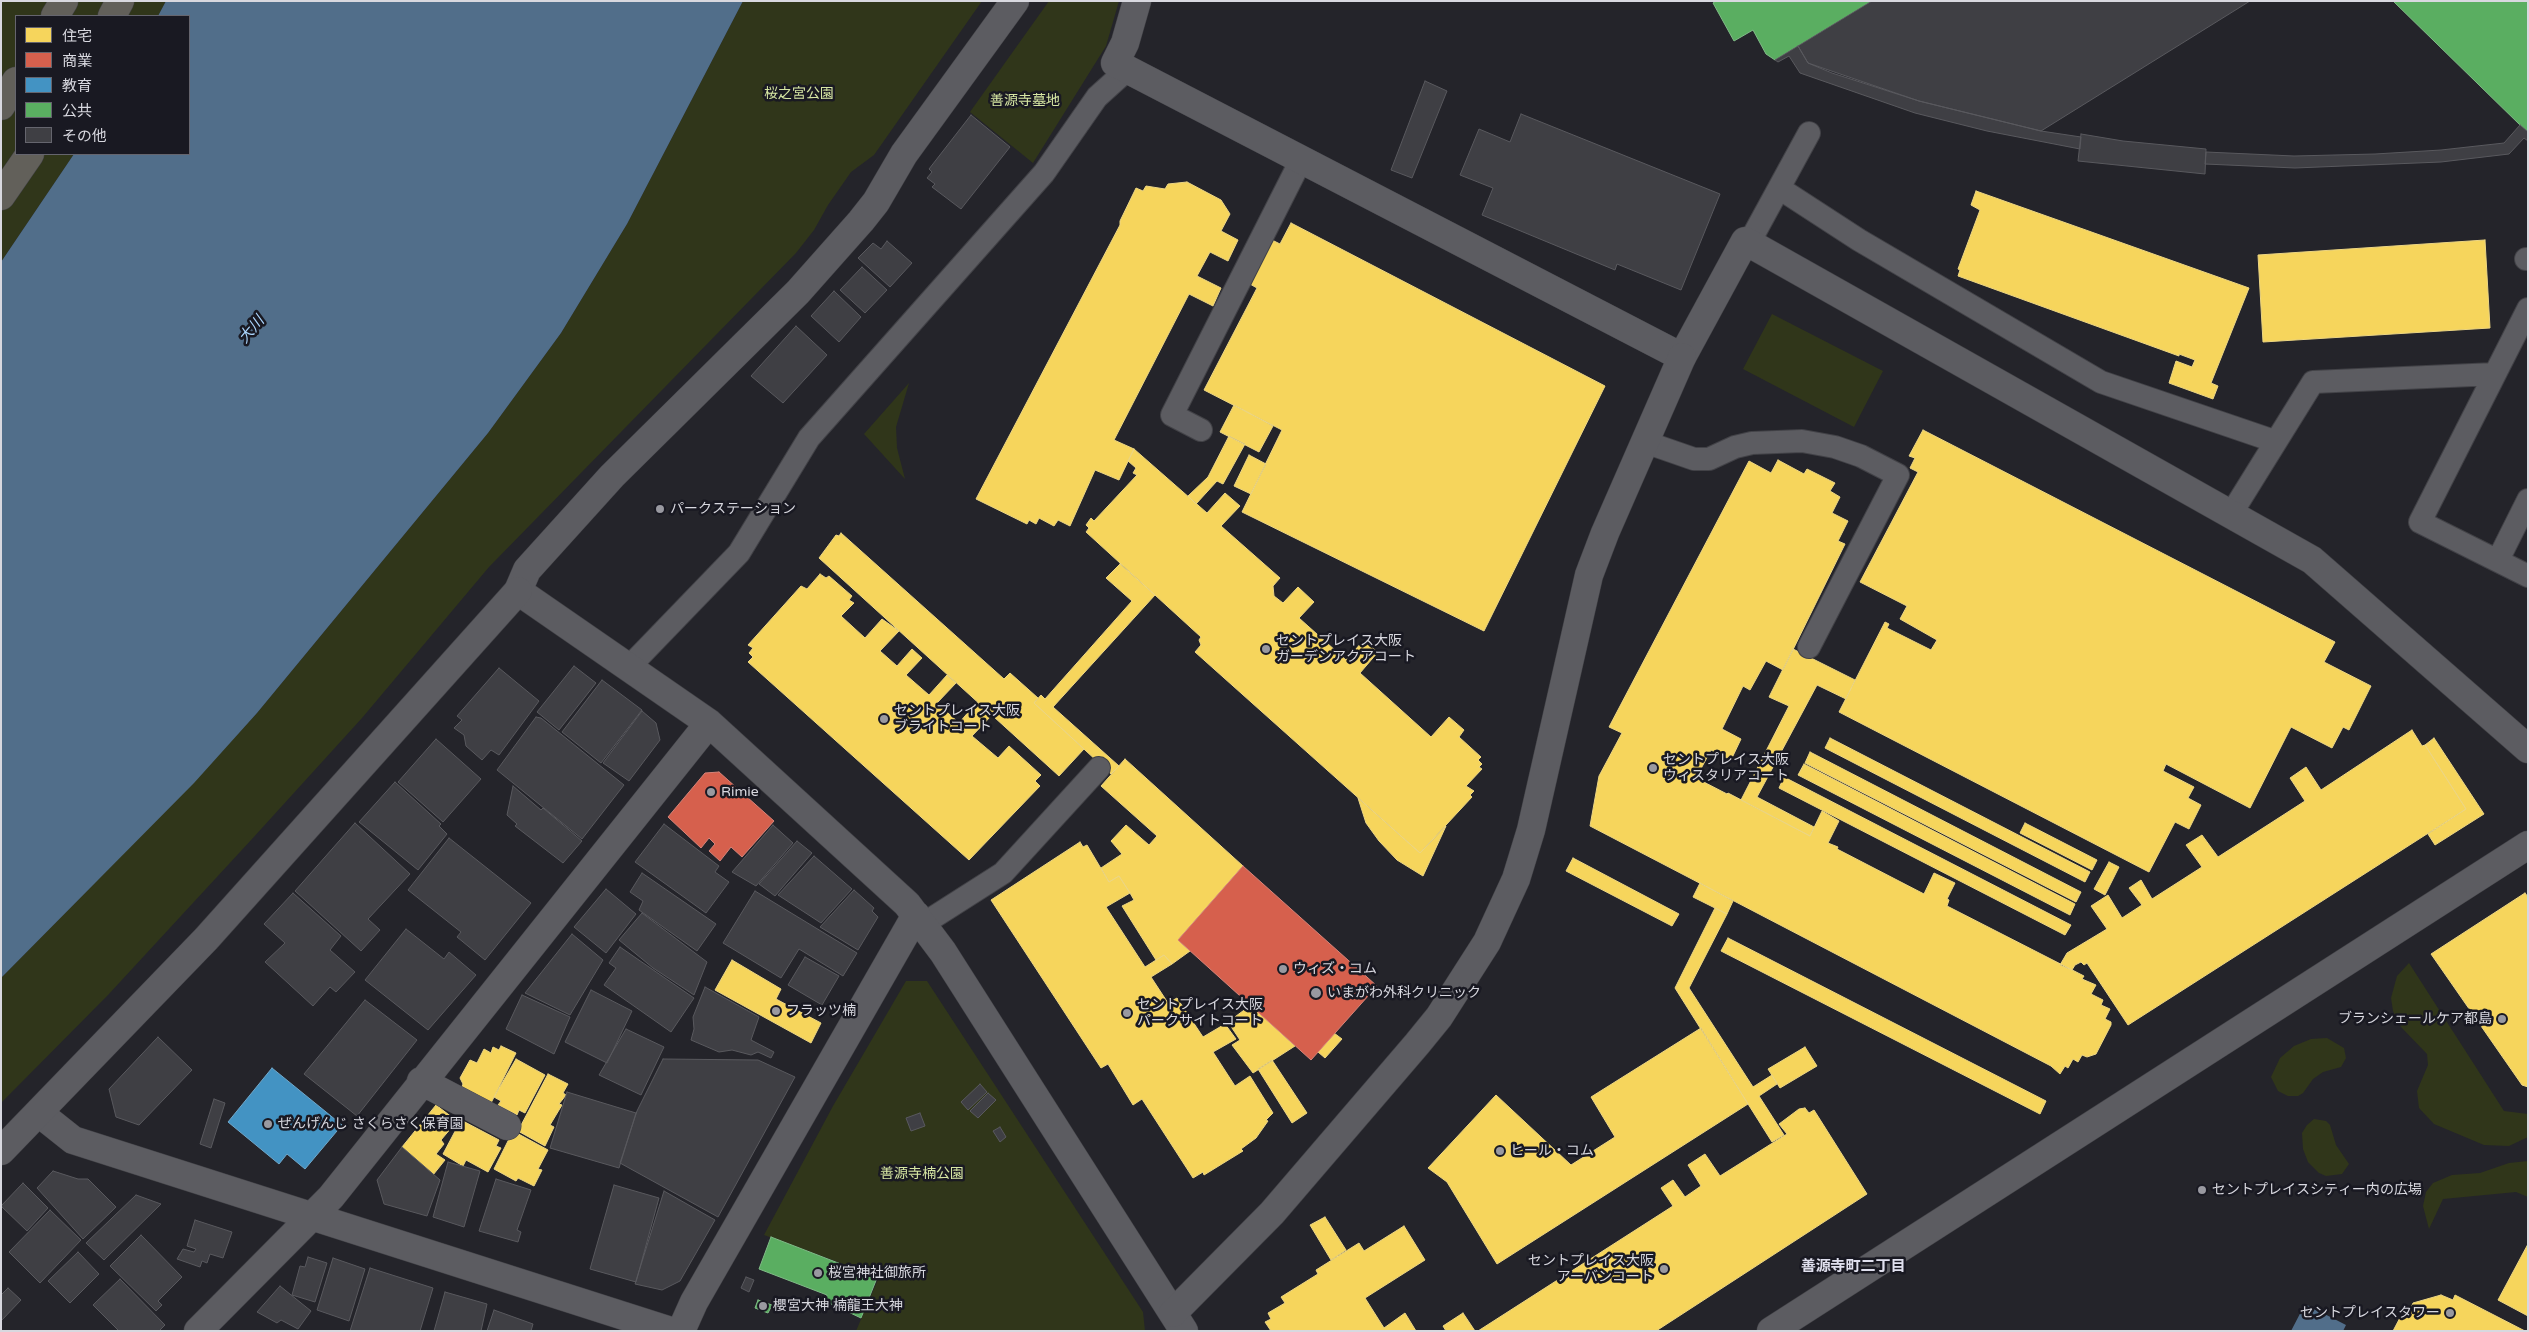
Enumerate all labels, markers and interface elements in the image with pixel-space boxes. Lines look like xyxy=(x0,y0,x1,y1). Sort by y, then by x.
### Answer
legend xyxy=(15,15,190,155)
text: 住宅 xyxy=(62,27,92,45)
text: 商業 xyxy=(62,52,92,70)
text: 教育 xyxy=(62,77,92,95)
park label: 桜之宮公園 xyxy=(764,86,834,102)
park label: 善源寺墓地 xyxy=(990,93,1060,109)
text: 公共 xyxy=(62,102,92,120)
text: その他 xyxy=(62,127,107,145)
water label: 大川 xyxy=(235,313,269,347)
place label: パークステーション xyxy=(670,501,796,517)
marker: パークステーション xyxy=(654,503,666,515)
place label: セントプレイス大阪 ガーデンアクアコート xyxy=(1276,633,1416,666)
marker: セントプレイス大阪 ガーデンアクアコート xyxy=(1260,643,1272,655)
place label: セントプレイス大阪 ブライトコート xyxy=(894,703,1020,736)
marker: セントプレイス大阪 ブライトコート xyxy=(878,713,890,725)
place label: セントプレイス大阪 ウィスタリアコート xyxy=(1663,752,1789,784)
marker: セントプレイス大阪 ウィスタリアコート xyxy=(1647,762,1659,774)
place label: Rimie xyxy=(721,784,759,800)
marker: Rimie xyxy=(705,786,717,798)
place label: ウィズ・コム xyxy=(1293,961,1377,977)
marker: ウィズ・コム xyxy=(1277,963,1289,975)
place label: いまがわ外科クリニック xyxy=(1327,985,1481,1001)
marker: いまがわ外科クリニック xyxy=(1309,986,1323,1000)
place label: セントプレイス大阪 パークサイトコート xyxy=(1137,997,1263,1030)
place label: フラッツ楠 xyxy=(786,1003,856,1019)
marker: フラッツ楠 xyxy=(770,1005,782,1017)
marker: セントプレイス大阪 パークサイトコート xyxy=(1121,1007,1133,1019)
place label: ブランシェールケア都島 xyxy=(2338,1011,2492,1027)
marker: ブランシェールケア都島 xyxy=(2496,1013,2508,1025)
place label: ぜんげんじ さくらさく保育園 xyxy=(278,1116,464,1132)
marker: ぜんげんじ さくらさく保育園 xyxy=(262,1118,274,1130)
place label: ヒール・コム xyxy=(1510,1143,1594,1159)
marker: ヒール・コム xyxy=(1494,1145,1506,1157)
park label: 善源寺楠公園 xyxy=(880,1166,964,1182)
place label: セントプレイスシティー内の広場 xyxy=(2212,1182,2422,1198)
marker: セントプレイスシティー内の広場 xyxy=(2196,1184,2208,1196)
place label: セントプレイス大阪 アーバンコート xyxy=(1528,1253,1654,1285)
district label: 善源寺町二丁目 xyxy=(1801,1258,1905,1276)
marker: セントプレイス大阪 アーバンコート xyxy=(1658,1263,1670,1275)
place label: 桜宮神社御旅所 xyxy=(828,1265,926,1281)
marker: 桜宮神社御旅所 xyxy=(812,1267,824,1279)
place label: 櫻宮大神 楠龍王大神 xyxy=(773,1298,903,1314)
marker: 櫻宮大神 楠龍王大神 xyxy=(757,1300,769,1312)
place label: セントプレイスタワー xyxy=(2300,1305,2440,1321)
marker: セントプレイスタワー xyxy=(2444,1307,2456,1319)

